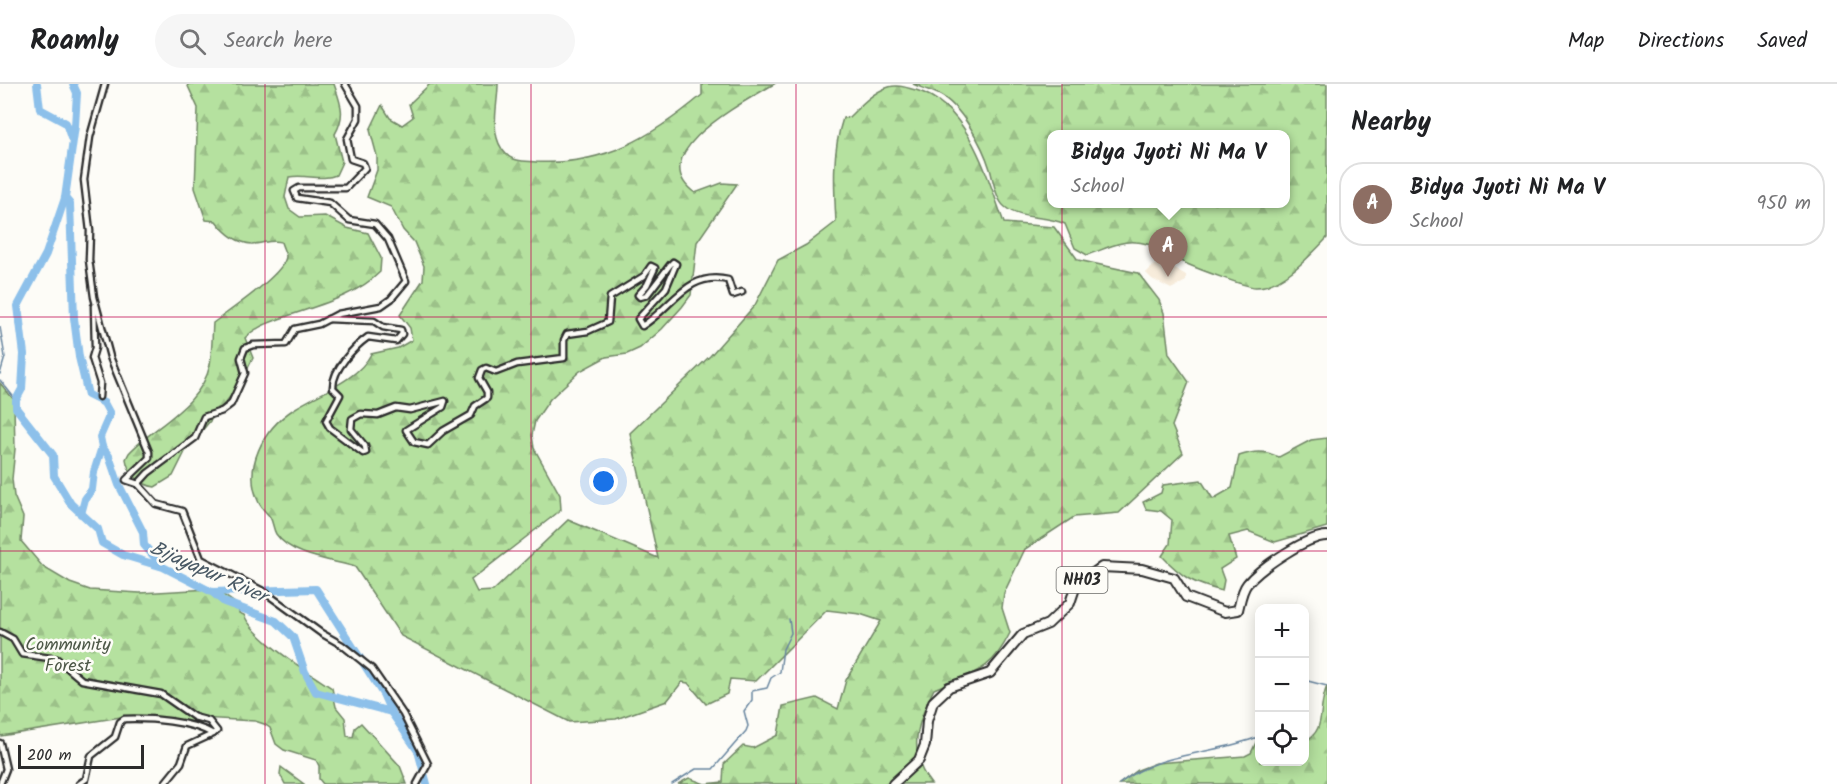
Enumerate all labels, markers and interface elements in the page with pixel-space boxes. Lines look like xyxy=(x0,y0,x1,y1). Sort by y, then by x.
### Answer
search box xyxy=(155,14,575,68)
text: Roamly xyxy=(30,19,119,64)
text: Search here xyxy=(224,24,332,59)
icon: search xyxy=(176,25,209,58)
text: Map xyxy=(1568,25,1604,58)
text: Directions xyxy=(1637,25,1724,58)
text: Saved xyxy=(1757,25,1807,58)
text: Nearby xyxy=(1351,102,1431,144)
popup xyxy=(1047,130,1290,208)
text: Bidya Jyoti Ni Ma V xyxy=(1071,136,1266,171)
text: School xyxy=(1071,171,1124,203)
text: Bidya Jyoti Ni Ma V xyxy=(1410,171,1605,206)
text: A xyxy=(1366,188,1379,220)
text: 950 m xyxy=(1757,188,1811,220)
text: School xyxy=(1410,206,1463,238)
pin: A xyxy=(1148,228,1188,277)
your location xyxy=(589,467,618,496)
water label: Bijayapur River xyxy=(144,533,276,615)
road number: NH03 xyxy=(1056,567,1108,593)
map controls xyxy=(1255,604,1309,766)
button: + xyxy=(1255,604,1309,658)
park label: Community Forest xyxy=(25,631,111,681)
button: − xyxy=(1255,658,1309,712)
button: locate xyxy=(1255,712,1309,766)
scale bar xyxy=(18,742,144,770)
text: 200 m xyxy=(27,743,71,768)

